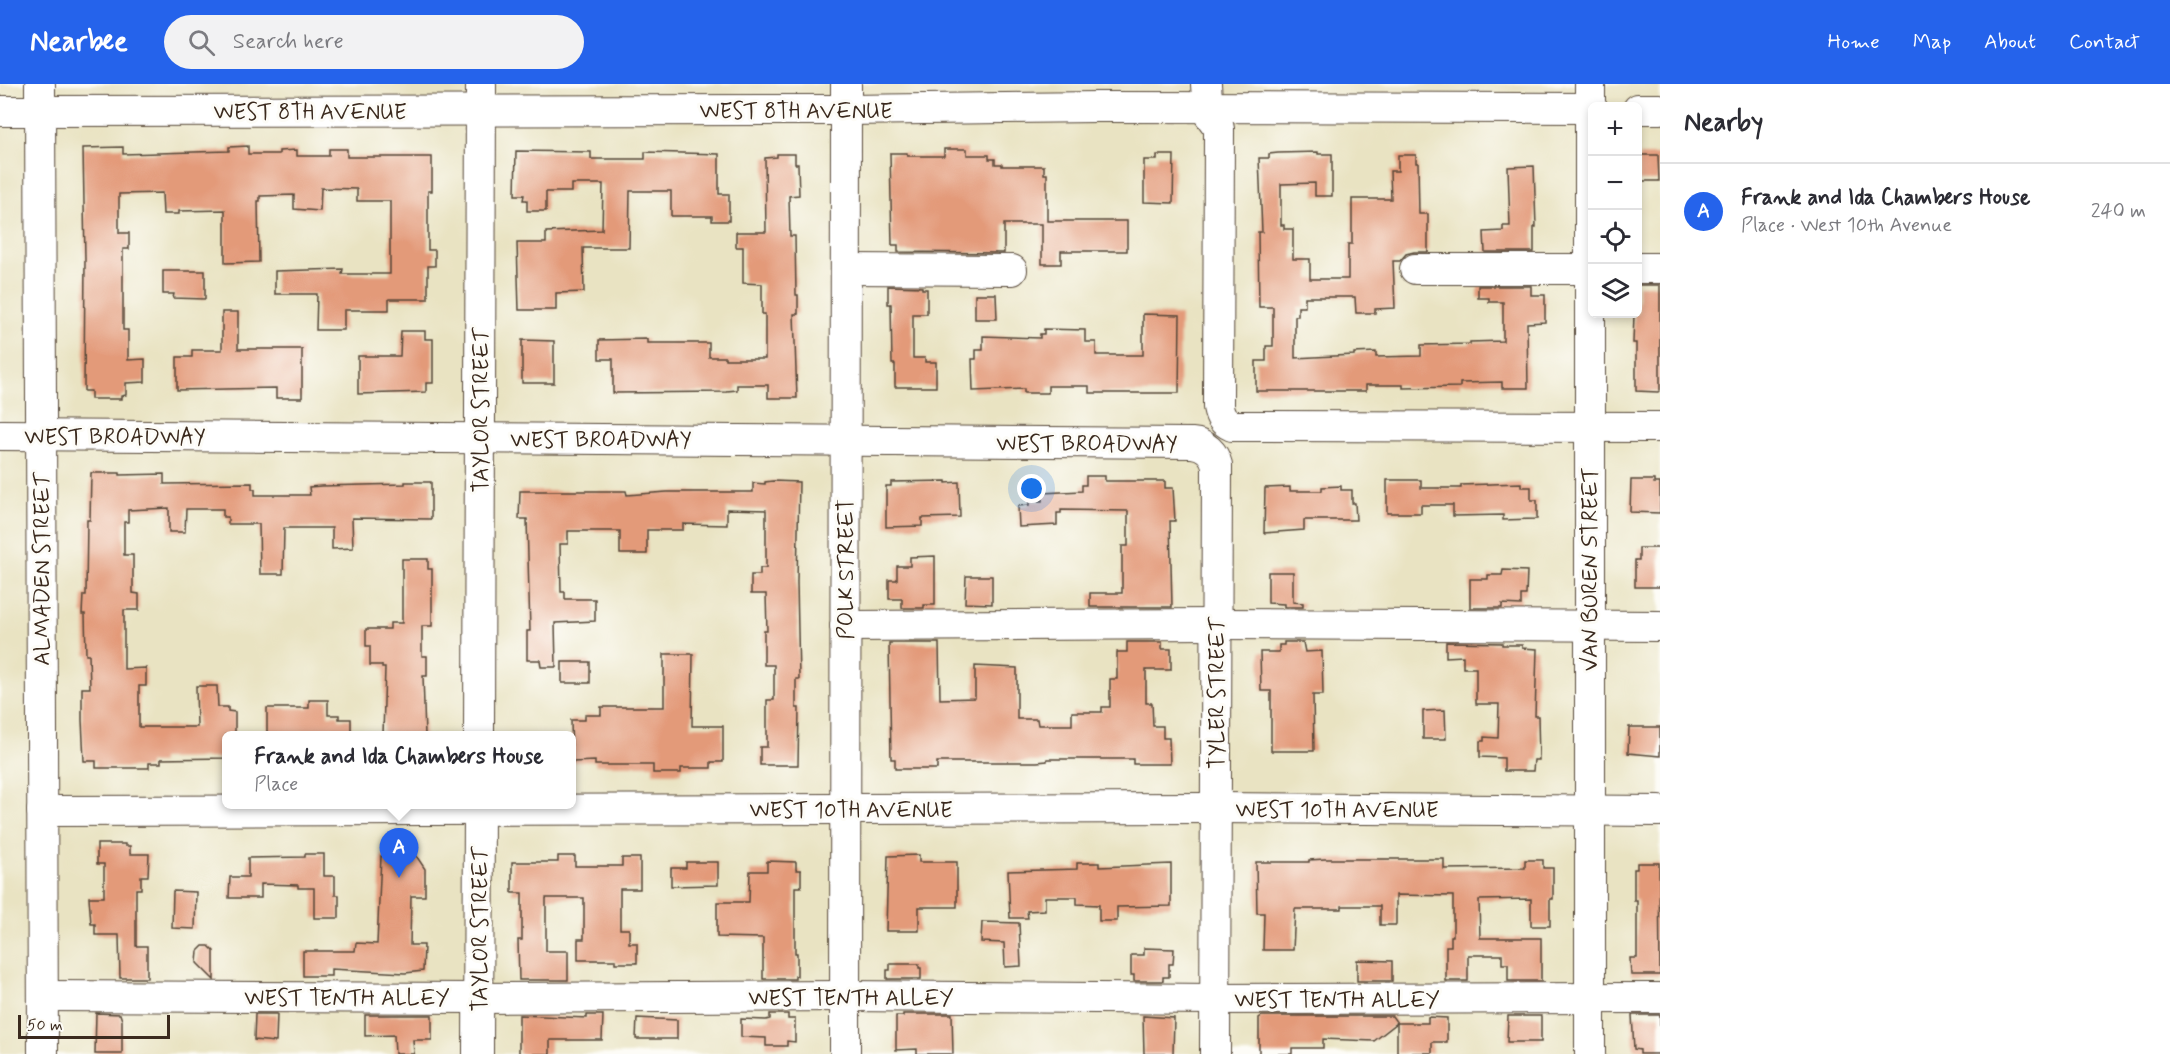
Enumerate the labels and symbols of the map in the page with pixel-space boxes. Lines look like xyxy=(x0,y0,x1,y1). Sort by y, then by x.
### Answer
street label: WEST 8TH AVENUE xyxy=(699,98,893,126)
street label: WEST 8TH AVENUE xyxy=(213,99,407,127)
street label: TAYLOR STREET xyxy=(468,326,496,493)
street label: WEST BROADWAY xyxy=(24,424,206,452)
street label: WEST BROADWAY xyxy=(510,427,692,455)
street label: WEST BROADWAY xyxy=(996,431,1178,459)
street label: VAN BUREN STREET xyxy=(1577,467,1605,671)
street label: ALMADEN STREET xyxy=(29,471,57,666)
your location xyxy=(1017,474,1046,503)
street label: POLK STREET xyxy=(833,498,861,640)
street label: TYLER STREET xyxy=(1204,616,1232,769)
street label: WEST 10TH AVENUE xyxy=(749,797,953,825)
street label: WEST 10TH AVENUE xyxy=(1235,797,1439,825)
pin: A xyxy=(380,828,418,878)
street label: TAYLOR STREET xyxy=(467,845,495,1012)
street label: WEST TENTH ALLEY xyxy=(244,985,450,1013)
street label: WEST TENTH ALLEY xyxy=(748,985,954,1013)
street label: WEST TENTH ALLEY xyxy=(1234,987,1440,1015)
scale bar xyxy=(18,1012,170,1040)

